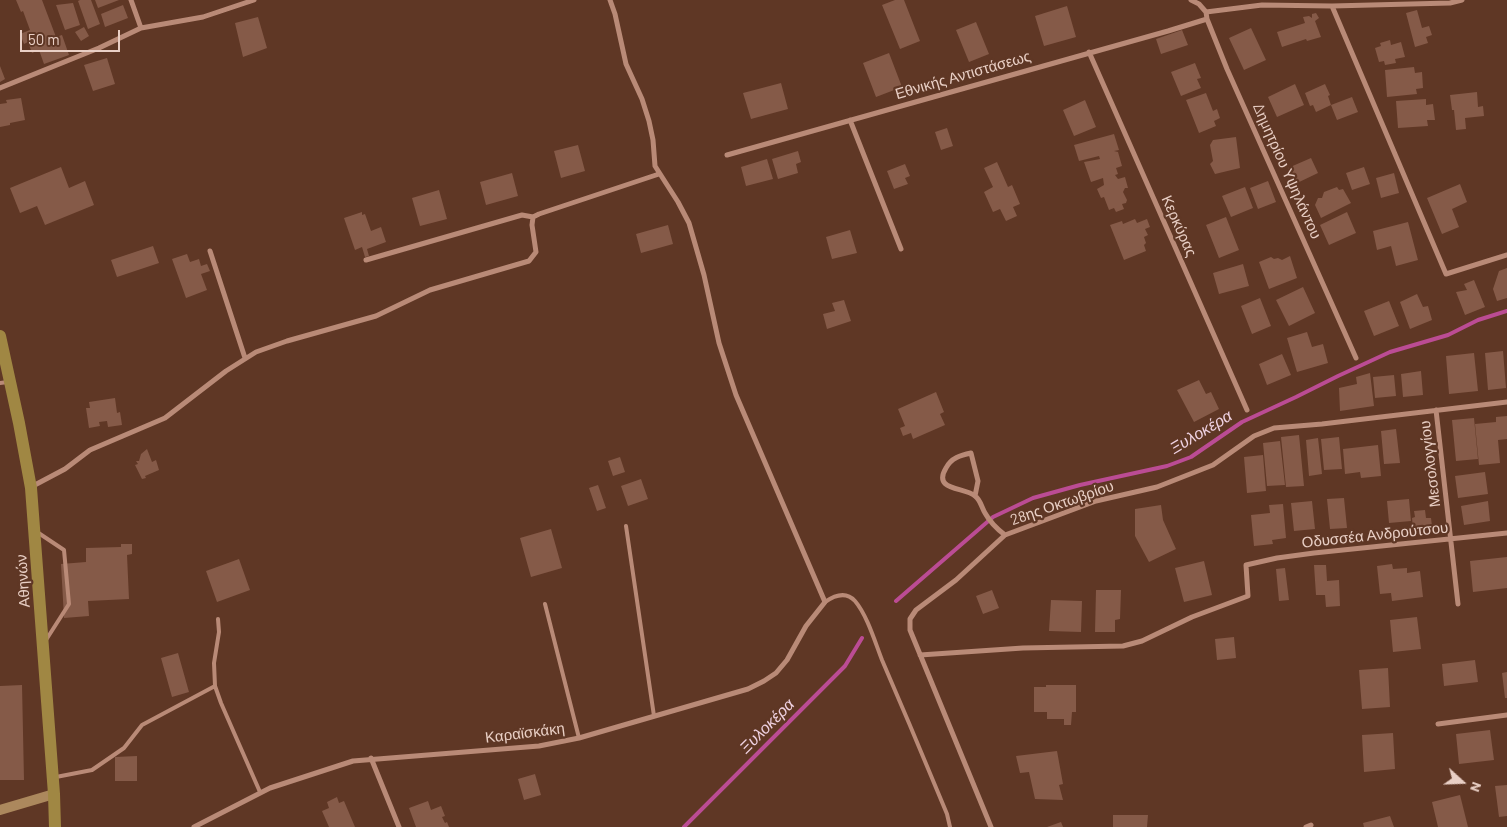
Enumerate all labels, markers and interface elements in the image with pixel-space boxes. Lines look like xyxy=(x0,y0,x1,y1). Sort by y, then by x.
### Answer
scale bar xyxy=(22,20,122,52)
text: 50 m xyxy=(28,30,60,48)
street label: Εθνικής Αντιστάσεως xyxy=(893,47,1033,103)
street label: Δημητρίου Υψηλάντου xyxy=(1249,100,1325,242)
street label: Κερκύρας xyxy=(1157,192,1201,260)
water label: Ξυλοκέρα xyxy=(1166,406,1236,458)
street label: Μεσολογγίου xyxy=(1416,420,1444,508)
street label: 28ης Οκτωβρίου xyxy=(1008,477,1116,529)
street label: Οδυσσέα Ανδρούτσου xyxy=(1301,518,1449,552)
street label: Αθηνών xyxy=(12,554,34,608)
water label: Ξυλοκέρα xyxy=(736,695,798,757)
street label: Καραϊσκάκη xyxy=(484,719,566,747)
north arrow xyxy=(1437,757,1487,807)
text: N xyxy=(1467,780,1486,795)

